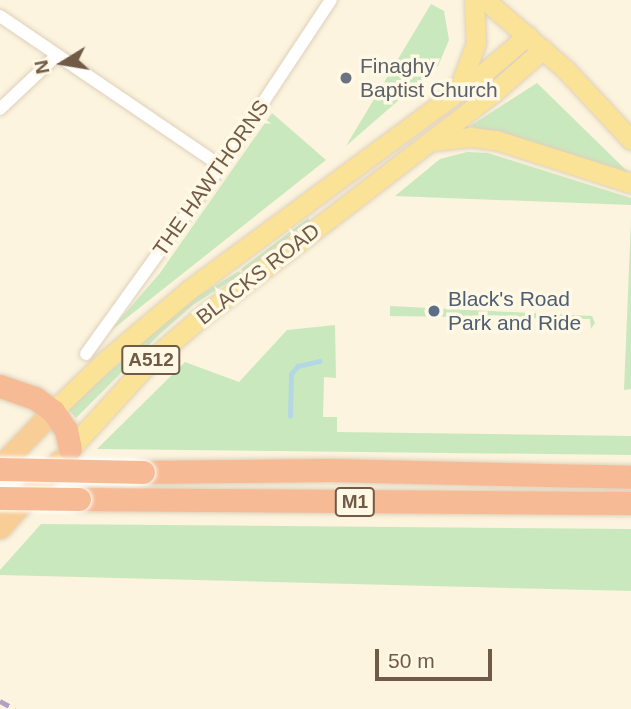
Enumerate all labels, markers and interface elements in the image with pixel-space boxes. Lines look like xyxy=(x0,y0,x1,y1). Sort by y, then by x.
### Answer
north arrow xyxy=(28,28,98,98)
place label: Finaghy Baptist Church xyxy=(360,53,498,103)
text: N xyxy=(30,58,54,76)
marker: Finaghy Baptist Church xyxy=(338,70,354,86)
street label: THE HAWTHORNS xyxy=(148,95,274,261)
street label: BLACKS ROAD xyxy=(191,218,325,330)
place label: Black's Road Park and Ride xyxy=(448,286,581,336)
marker: Black's Road Park and Ride xyxy=(426,303,442,319)
road number: A512 xyxy=(121,344,181,376)
road number: M1 xyxy=(334,486,376,517)
scale bar xyxy=(379,636,496,680)
text: 50 m xyxy=(388,649,435,672)

